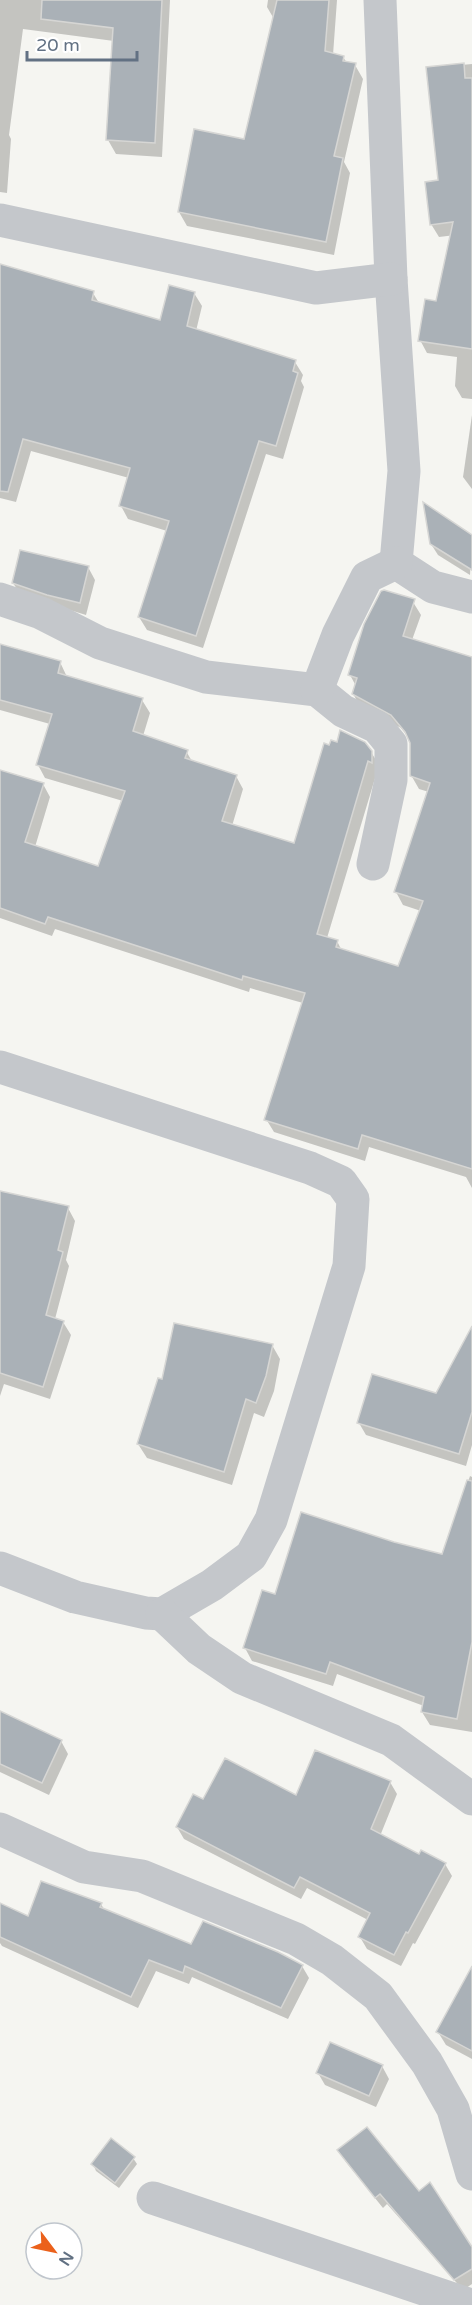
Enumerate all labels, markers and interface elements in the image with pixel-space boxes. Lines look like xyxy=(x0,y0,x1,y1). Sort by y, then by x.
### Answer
scale bar xyxy=(27,24,136,62)
text: 20 m xyxy=(36,34,80,56)
north arrow xyxy=(24,2221,84,2281)
text: N xyxy=(54,2248,78,2269)

